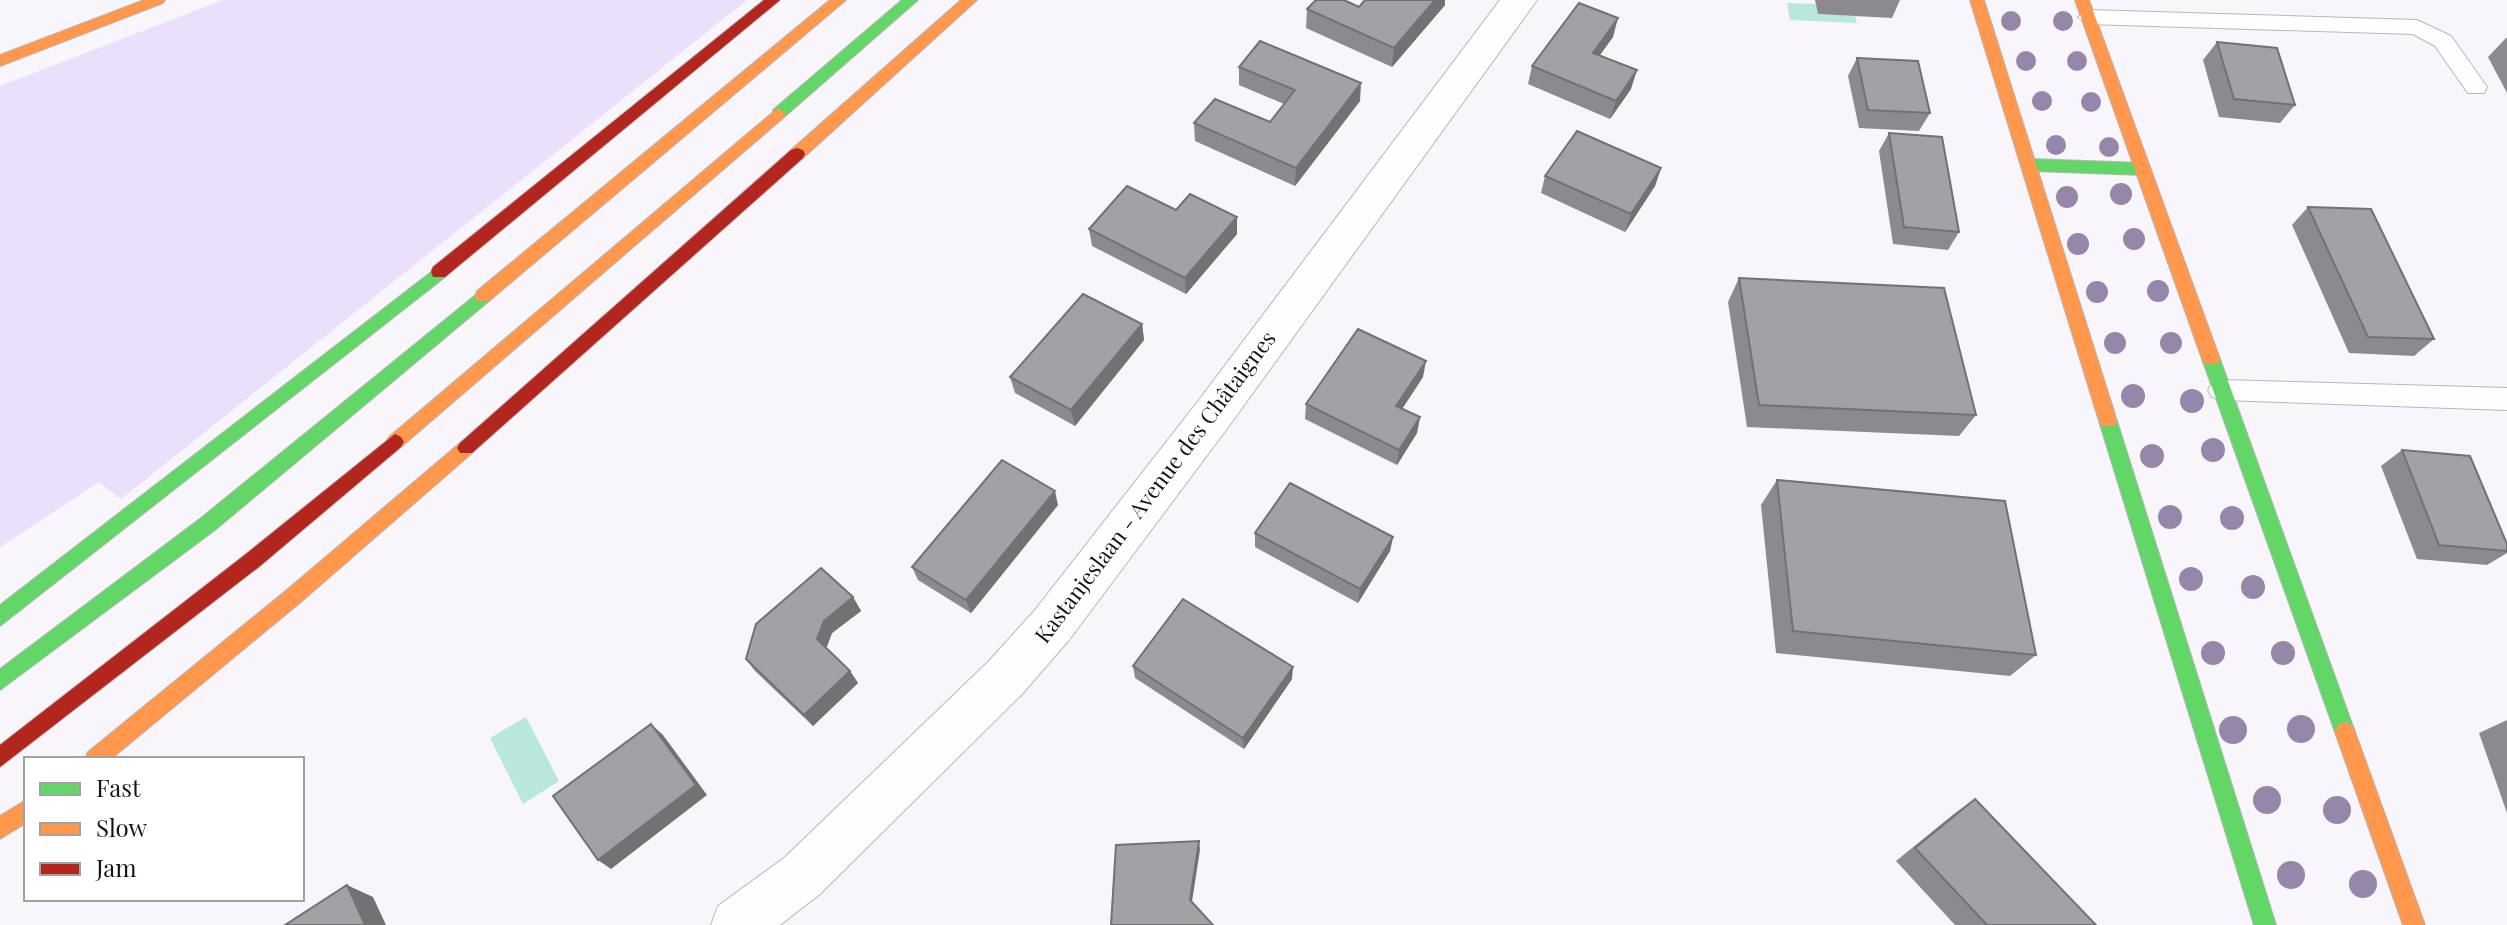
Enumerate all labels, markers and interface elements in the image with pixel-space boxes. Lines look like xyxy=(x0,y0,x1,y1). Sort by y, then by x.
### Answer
street label: Kastanjeslaan - Avenue des Châtaignes xyxy=(1027,324,1282,649)
legend xyxy=(24,757,304,901)
text: Fast xyxy=(96,771,141,803)
text: Slow xyxy=(96,811,148,843)
text: Jam xyxy=(95,851,137,883)

